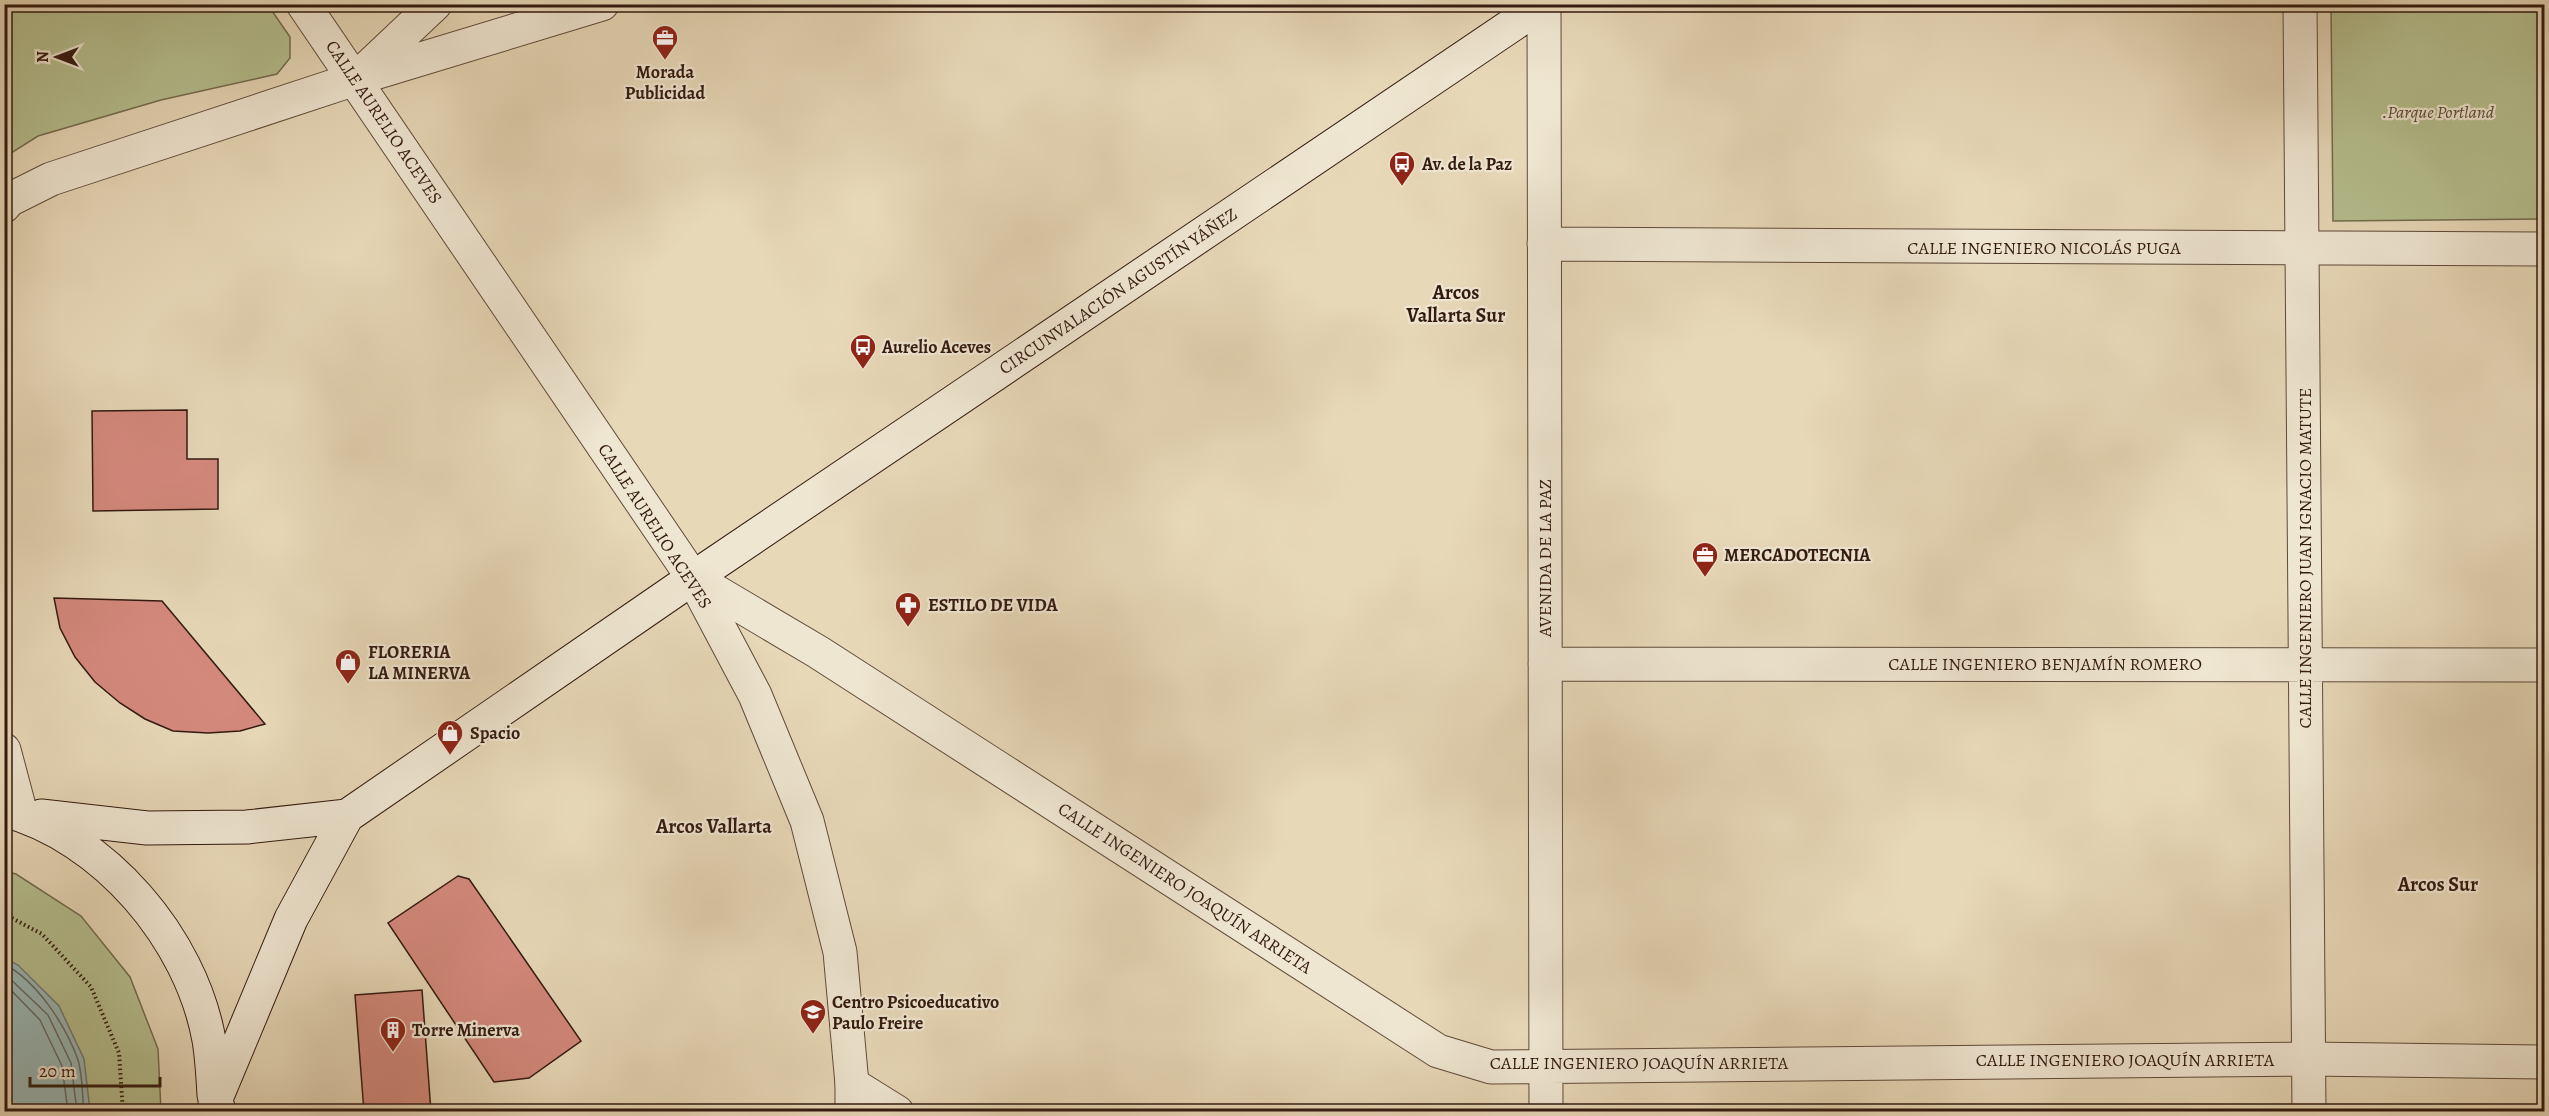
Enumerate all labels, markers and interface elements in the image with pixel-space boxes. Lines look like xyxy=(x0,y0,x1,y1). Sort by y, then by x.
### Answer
office icon: Morada Publicidad xyxy=(650,23,680,61)
north arrow xyxy=(27,27,87,87)
street label: CALLE AURELIO ACEVES xyxy=(320,36,448,208)
text: N xyxy=(32,51,54,63)
place label: Morada Publicidad xyxy=(625,60,706,105)
park label: .Parque Portland xyxy=(2382,100,2495,124)
bus stop icon: Av. de la Paz xyxy=(1387,149,1417,187)
place label: Av. de la Paz xyxy=(1421,152,1512,176)
street label: CIRCUNVALACIÓN AGUSTÍN YÁÑEZ xyxy=(994,202,1242,380)
street label: CALLE INGENIERO NICOLÁS PUGA xyxy=(1907,236,2181,260)
district label: Arcos Vallarta Sur xyxy=(1406,279,1505,329)
bus stop icon: Aurelio Aceves xyxy=(848,332,878,370)
place label: Aurelio Aceves xyxy=(881,335,991,359)
street label: CALLE INGENIERO JUAN IGNACIO MATUTE xyxy=(2293,388,2317,728)
street label: CALLE AURELIO ACEVES xyxy=(593,439,717,613)
street label: AVENIDA DE LA PAZ xyxy=(1533,479,1557,638)
office icon: MERCADOTECNIA xyxy=(1690,540,1720,578)
place label: MERCADOTECNIA xyxy=(1724,543,1871,567)
pharmacy icon: ESTILO DE VIDA xyxy=(893,590,923,628)
place label: ESTILO DE VIDA xyxy=(928,593,1058,617)
place label: FLORERIA LA MINERVA xyxy=(368,640,471,685)
shop icon: FLORERIA LA MINERVA xyxy=(333,647,363,685)
street label: CALLE INGENIERO BENJAMÍN ROMERO xyxy=(1888,652,2202,676)
shop icon: Spacio xyxy=(435,718,465,756)
place label: Spacio xyxy=(470,721,520,745)
street label: CALLE INGENIERO JOAQUÍN ARRIETA xyxy=(1053,797,1317,980)
district label: Arcos Vallarta xyxy=(655,813,772,840)
district label: Arcos Sur xyxy=(2397,871,2478,898)
place label: Centro Psicoeducativo Paulo Freire xyxy=(832,990,999,1035)
school or university icon: Centro Psicoeducativo Paulo Freire xyxy=(798,997,828,1035)
building icon: Torre Minerva xyxy=(378,1015,408,1053)
place label: Torre Minerva xyxy=(412,1018,520,1042)
street label: CALLE INGENIERO JOAQUÍN ARRIETA xyxy=(1976,1048,2275,1072)
scale bar xyxy=(30,1050,160,1088)
street label: CALLE INGENIERO JOAQUÍN ARRIETA xyxy=(1490,1051,1789,1075)
text: 20 m xyxy=(39,1059,76,1083)

